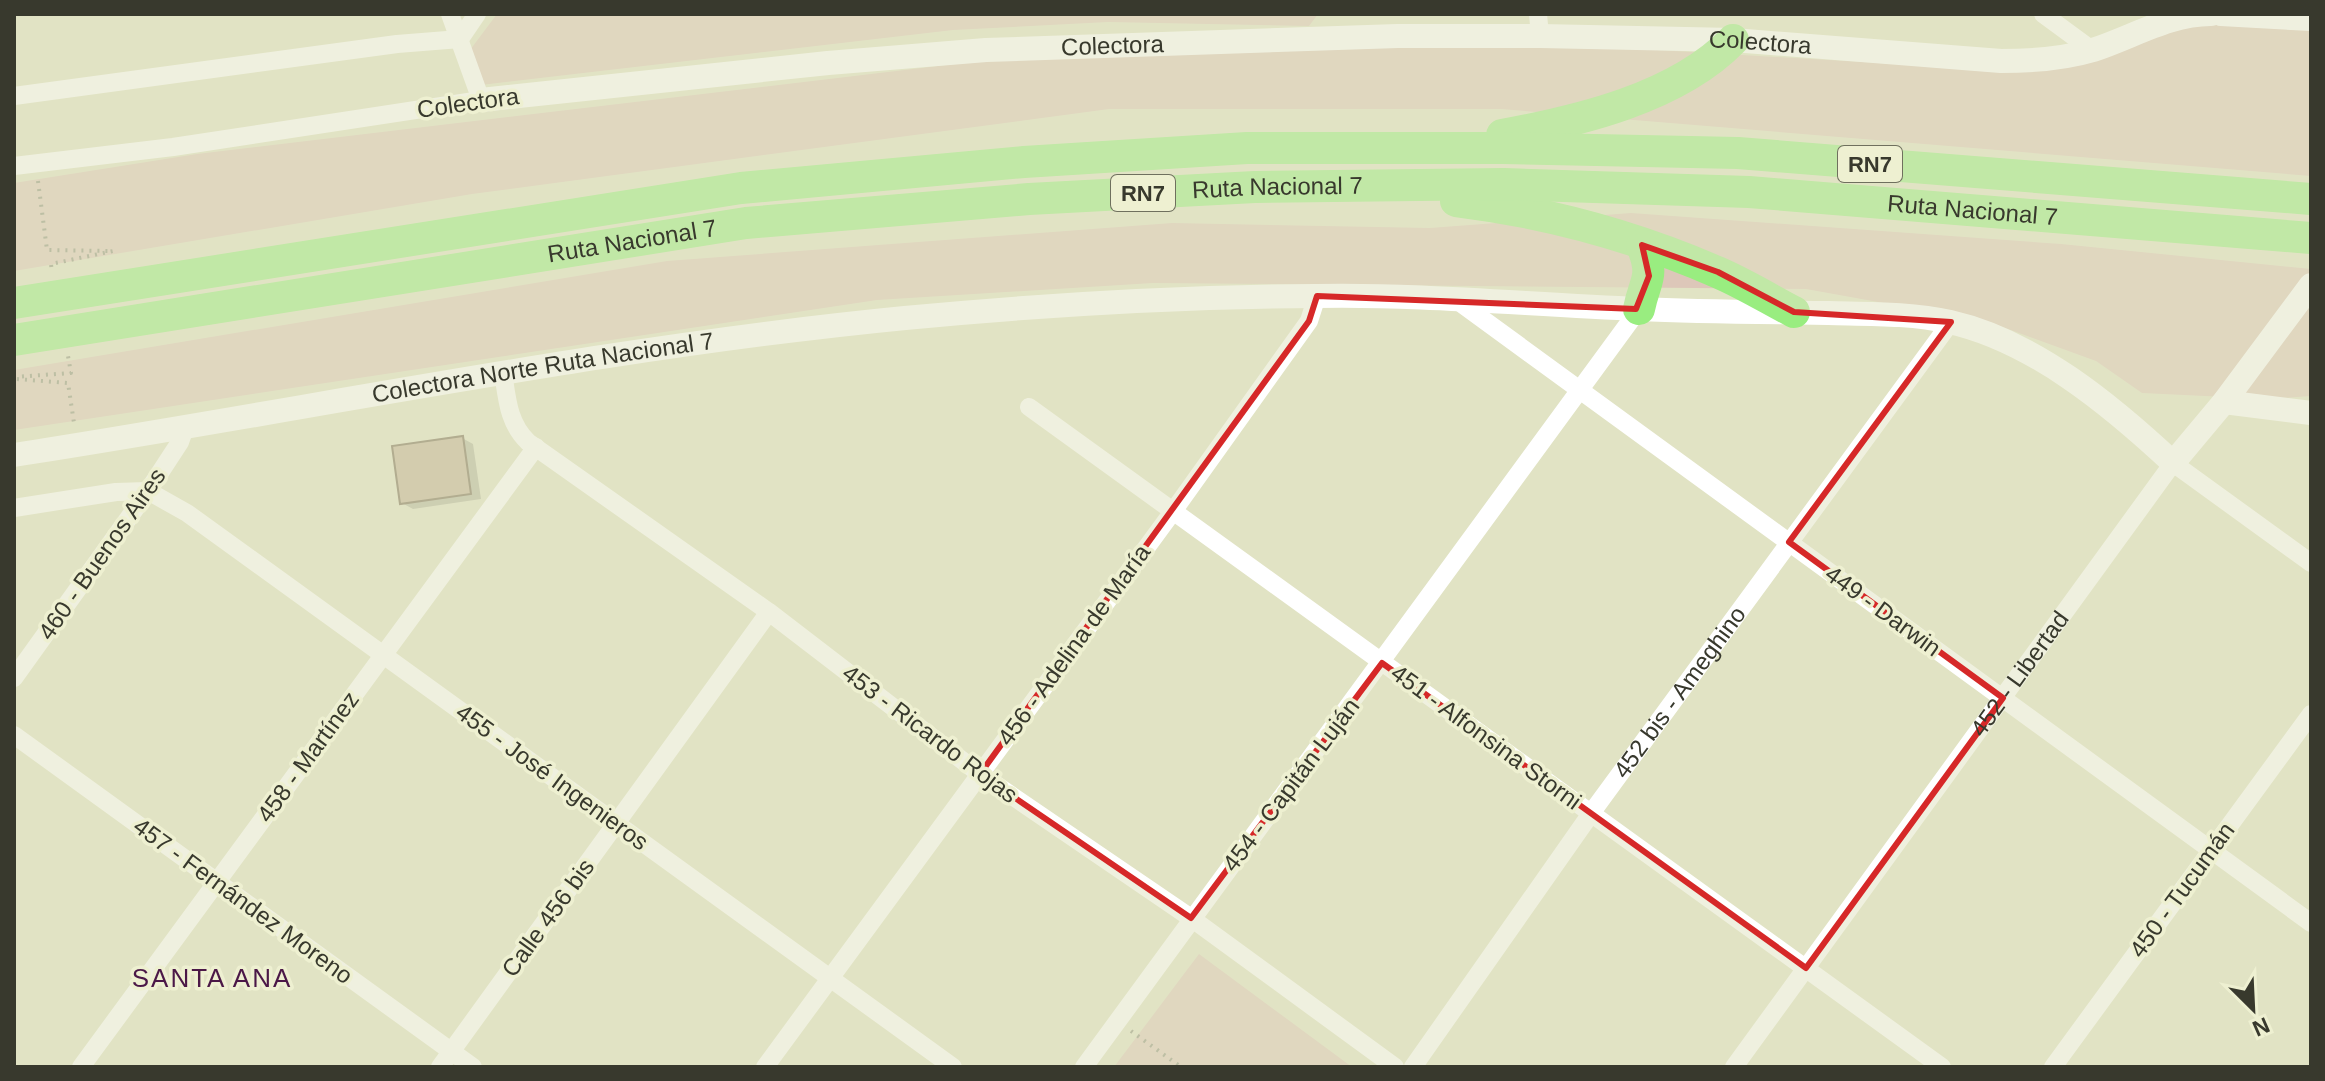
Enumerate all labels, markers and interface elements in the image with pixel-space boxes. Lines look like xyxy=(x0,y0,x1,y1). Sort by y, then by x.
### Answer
street label: Colectora xyxy=(1709,26,1813,59)
street label: Colectora xyxy=(1061,30,1165,60)
street label: Colectora xyxy=(415,82,521,123)
road number: RN7 xyxy=(1838,146,1902,182)
street label: Ruta Nacional 7 xyxy=(1191,172,1363,203)
road number: RN7 xyxy=(1111,175,1175,211)
street label: Ruta Nacional 7 xyxy=(1886,189,2059,230)
street label: Ruta Nacional 7 xyxy=(546,214,719,268)
street label: Colectora Norte Ruta Nacional 7 xyxy=(370,327,715,408)
street label: 460 - Buenos Aires xyxy=(32,463,171,645)
street label: 456 - Adelina de María xyxy=(992,539,1156,750)
street label: 449 - Darwin xyxy=(1820,560,1946,662)
street label: 452 bis - Ameghino xyxy=(1608,601,1751,783)
street label: 452 - Libertad xyxy=(1965,606,2074,741)
street label: 453 - Ricardo Rojas xyxy=(837,659,1023,808)
street label: 451 - Alfonsina Storni xyxy=(1386,659,1587,815)
street label: 458 - Martínez xyxy=(251,686,364,827)
street label: 454 - Capitán Luján xyxy=(1217,693,1364,876)
street label: 455 - José Ingenieros xyxy=(451,698,654,855)
street label: 457 - Fernández Moreno xyxy=(129,812,358,989)
street label: 450 - Tucumán xyxy=(2124,817,2240,962)
street label: Calle 456 bis xyxy=(496,854,599,982)
district label: SANTA ANA xyxy=(132,963,292,993)
north arrow xyxy=(2213,969,2293,1049)
text: N xyxy=(2249,1012,2273,1041)

